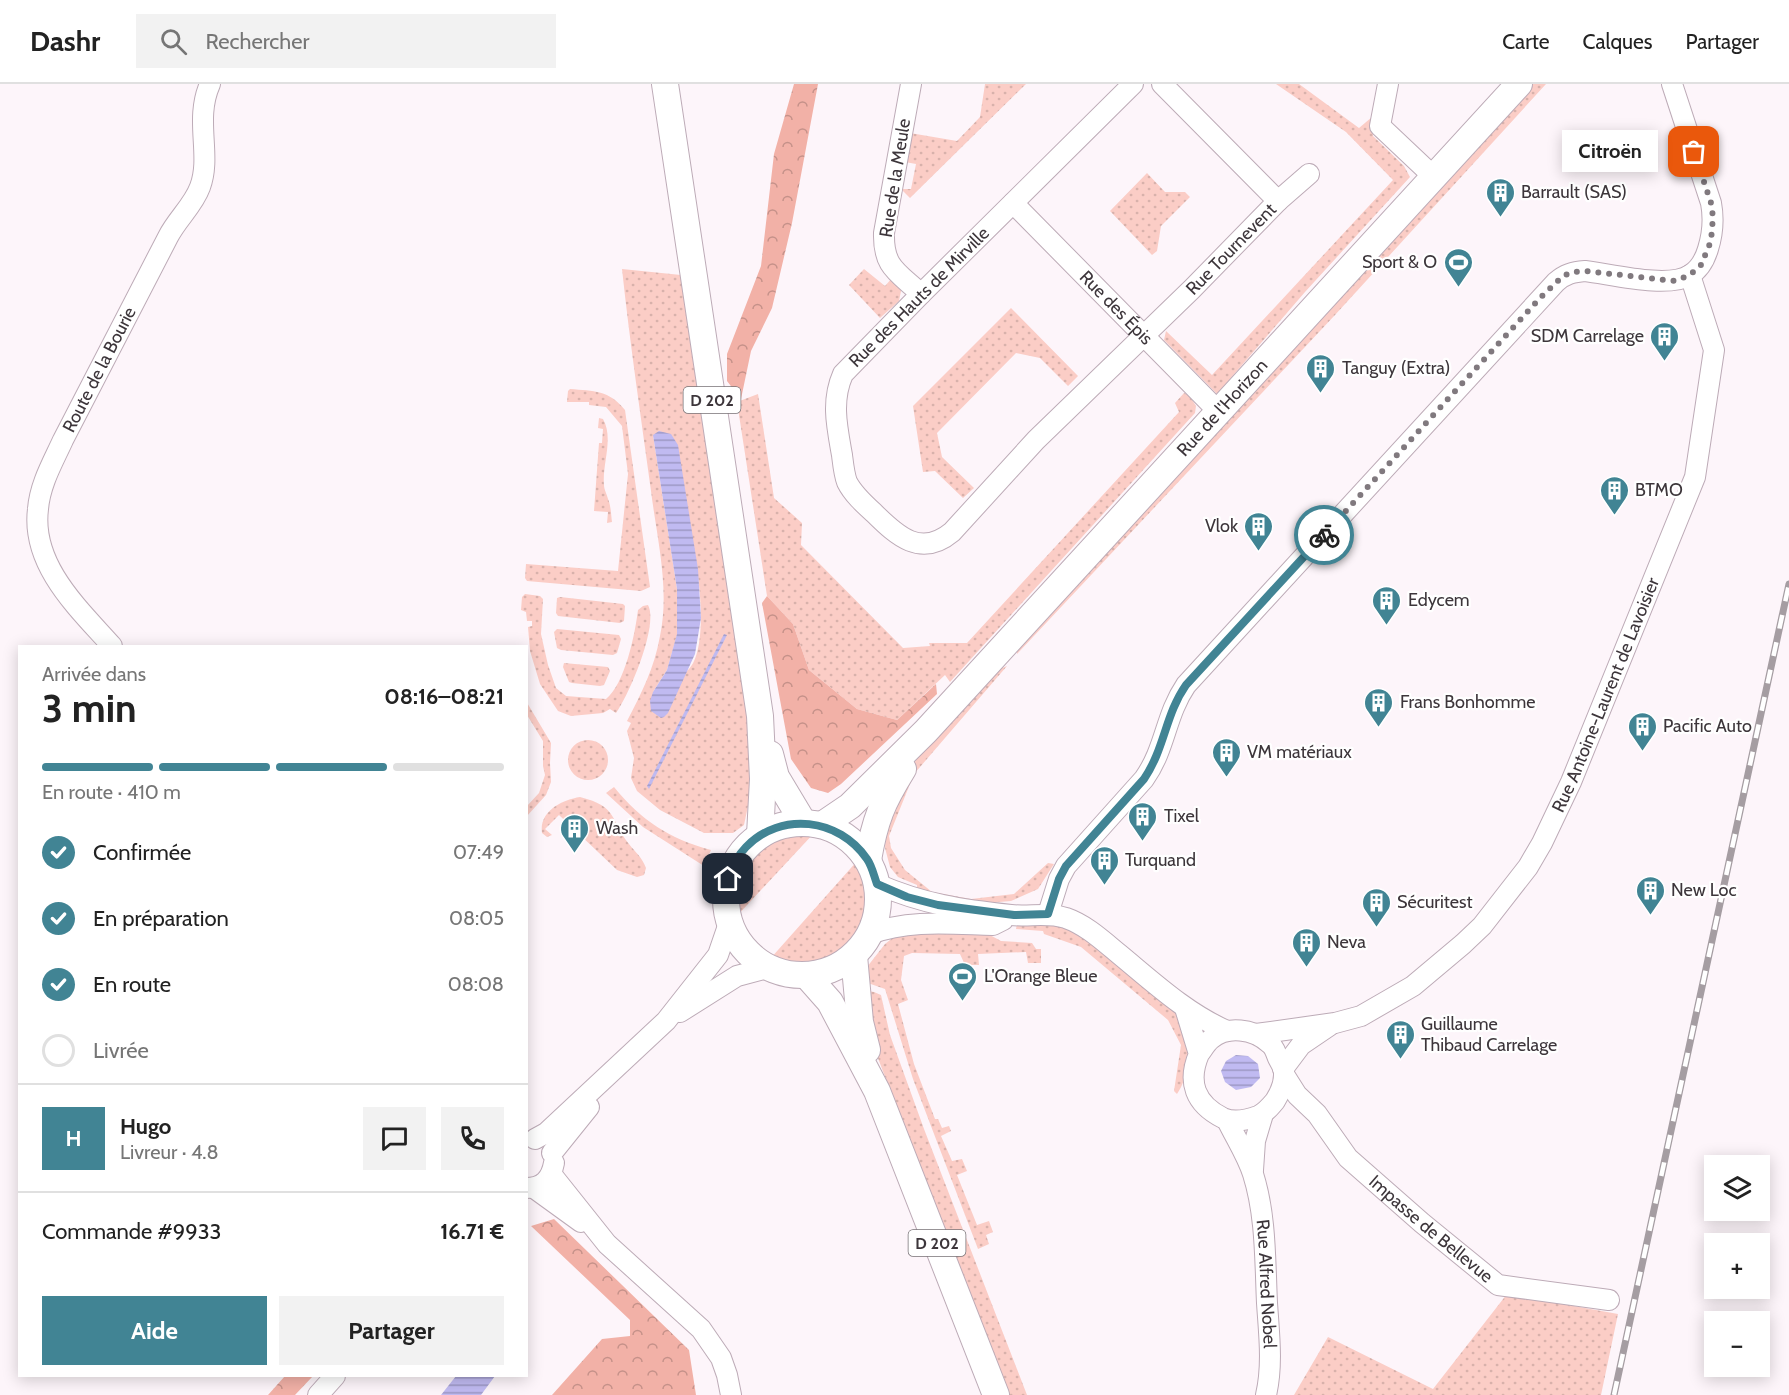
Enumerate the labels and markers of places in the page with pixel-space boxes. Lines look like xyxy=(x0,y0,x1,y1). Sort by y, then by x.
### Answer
pin xyxy=(1668,126,1719,177)
callout: Citroën xyxy=(1562,131,1658,173)
building icon: Barrault (SAS) xyxy=(1484,176,1516,218)
place label: Barrault (SAS) xyxy=(1521,181,1627,203)
sports icon: Sport & O xyxy=(1442,246,1474,288)
place label: Sport & O xyxy=(1362,251,1437,273)
building icon: SDM Carrelage xyxy=(1649,320,1681,362)
place label: SDM Carrelage xyxy=(1531,325,1644,347)
building icon: Tanguy (Extra) xyxy=(1305,352,1337,394)
place label: Tanguy (Extra) xyxy=(1342,357,1450,379)
building icon: BTMO xyxy=(1598,474,1630,516)
place label: BTMO xyxy=(1635,479,1683,501)
building icon: Vlok xyxy=(1243,510,1275,552)
place label: Vlok xyxy=(1205,515,1239,537)
building icon: Edycem xyxy=(1371,584,1403,626)
place label: Edycem xyxy=(1408,589,1470,611)
building icon: Frans Bonhomme xyxy=(1363,686,1395,728)
place label: Frans Bonhomme xyxy=(1400,691,1536,713)
building icon: Pacific Auto xyxy=(1626,710,1658,752)
place label: Pacific Auto xyxy=(1663,715,1752,737)
building icon: VM matériaux xyxy=(1210,736,1242,778)
place label: VM matériaux xyxy=(1247,741,1352,763)
building icon: Tixel xyxy=(1127,800,1159,842)
place label: Tixel xyxy=(1164,805,1200,827)
building icon: Wash xyxy=(559,812,591,854)
place label: Wash xyxy=(596,817,638,839)
building icon: Turquand xyxy=(1088,844,1120,886)
place label: Turquand xyxy=(1125,849,1196,871)
pin xyxy=(702,853,753,904)
building icon: New Loc xyxy=(1634,874,1666,916)
place label: New Loc xyxy=(1671,879,1737,901)
building icon: Sécuritest xyxy=(1360,886,1392,928)
place label: Sécuritest xyxy=(1397,891,1473,913)
building icon: Neva xyxy=(1290,926,1322,968)
place label: Neva xyxy=(1327,931,1366,953)
sports icon: L'Orange Bleue xyxy=(947,960,979,1002)
place label: L'Orange Bleue xyxy=(984,965,1097,987)
place label: Guillaume Thibaud Carrelage xyxy=(1421,1013,1557,1056)
building icon: Guillaume Thibaud Carrelage xyxy=(1384,1018,1416,1060)

